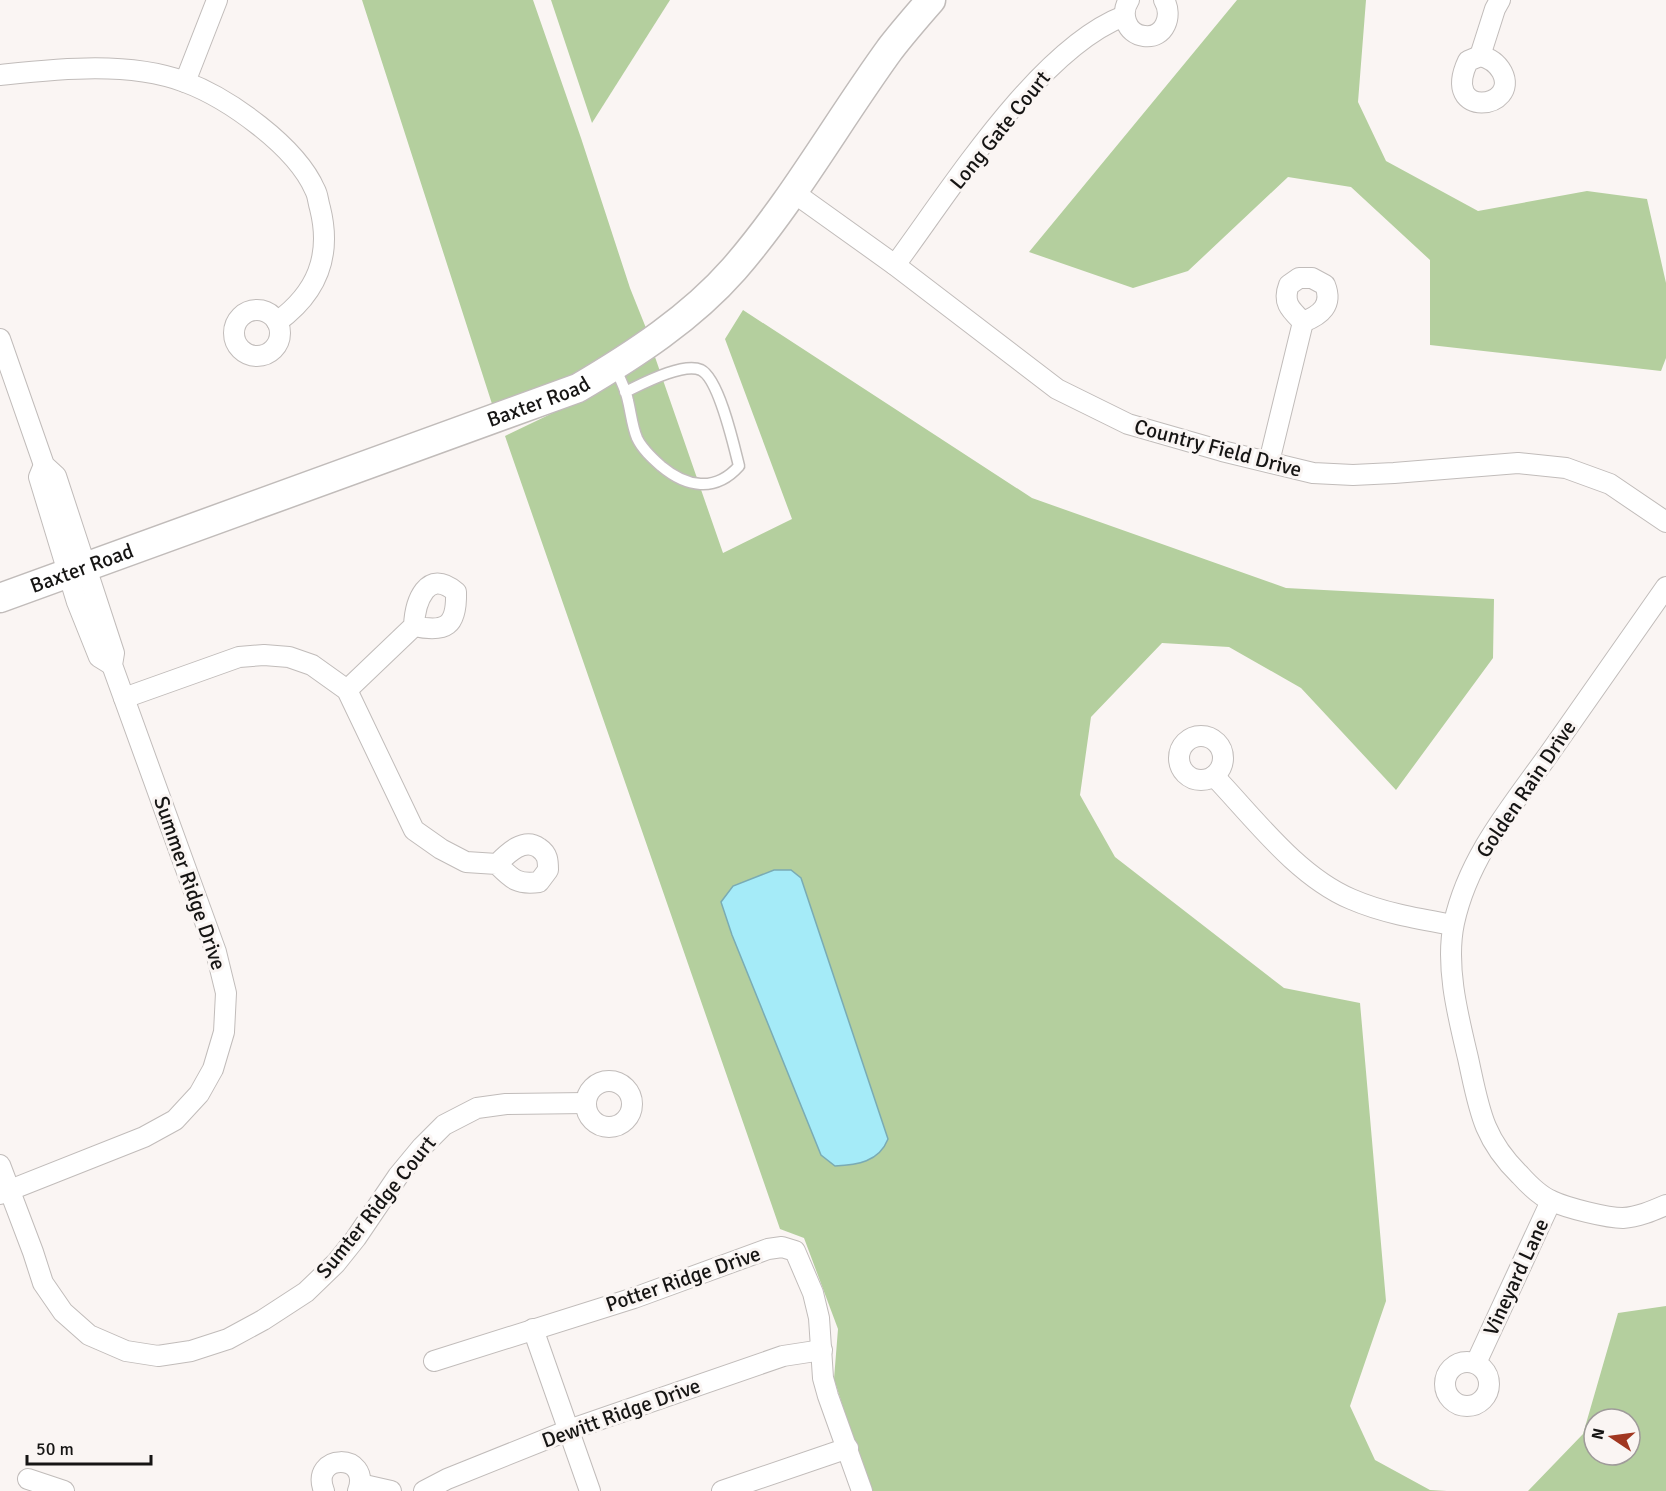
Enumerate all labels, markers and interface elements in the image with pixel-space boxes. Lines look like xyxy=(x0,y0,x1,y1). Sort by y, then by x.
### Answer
street label: Long Gate Court xyxy=(944,65,1056,195)
street label: Baxter Road xyxy=(483,371,595,433)
street label: Country Field Drive xyxy=(1131,413,1305,483)
street label: Baxter Road xyxy=(27,538,137,599)
street label: Golden Rain Drive xyxy=(1470,715,1582,863)
street label: Summer Ridge Drive xyxy=(148,793,232,973)
street label: Sumter Ridge Court xyxy=(311,1130,441,1284)
street label: Vineyard Lane xyxy=(1478,1214,1554,1340)
street label: Potter Ridge Drive xyxy=(602,1240,764,1318)
street label: Dewitt Ridge Drive xyxy=(538,1372,704,1454)
north arrow xyxy=(1582,1407,1642,1467)
text: N xyxy=(1587,1426,1609,1442)
scale bar xyxy=(27,1428,152,1466)
text: 50 m xyxy=(36,1438,74,1460)

